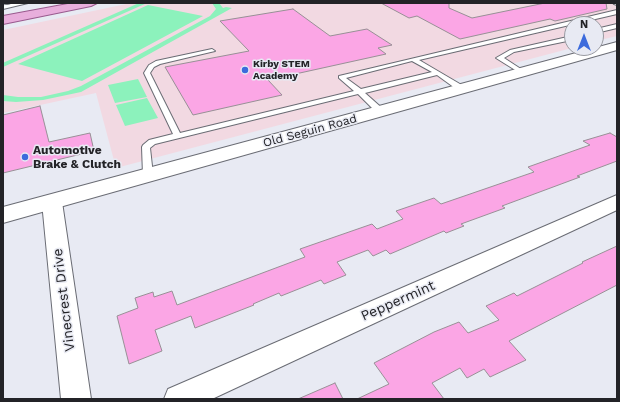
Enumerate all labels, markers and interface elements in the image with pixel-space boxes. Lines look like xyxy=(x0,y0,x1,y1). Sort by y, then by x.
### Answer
north arrow xyxy=(564,16,604,56)
text: N xyxy=(580,18,588,31)
place label: Kirby STEM Academy xyxy=(253,58,310,82)
marker: Kirby STEM Academy xyxy=(240,65,250,75)
street label: Old Seguin Road xyxy=(261,112,359,150)
place label: Automotive Brake & Clutch xyxy=(33,143,121,171)
marker: Automotive Brake & Clutch xyxy=(20,152,30,162)
street label: Vinecrest Drive xyxy=(49,247,79,353)
street label: Peppermint xyxy=(358,277,438,325)

